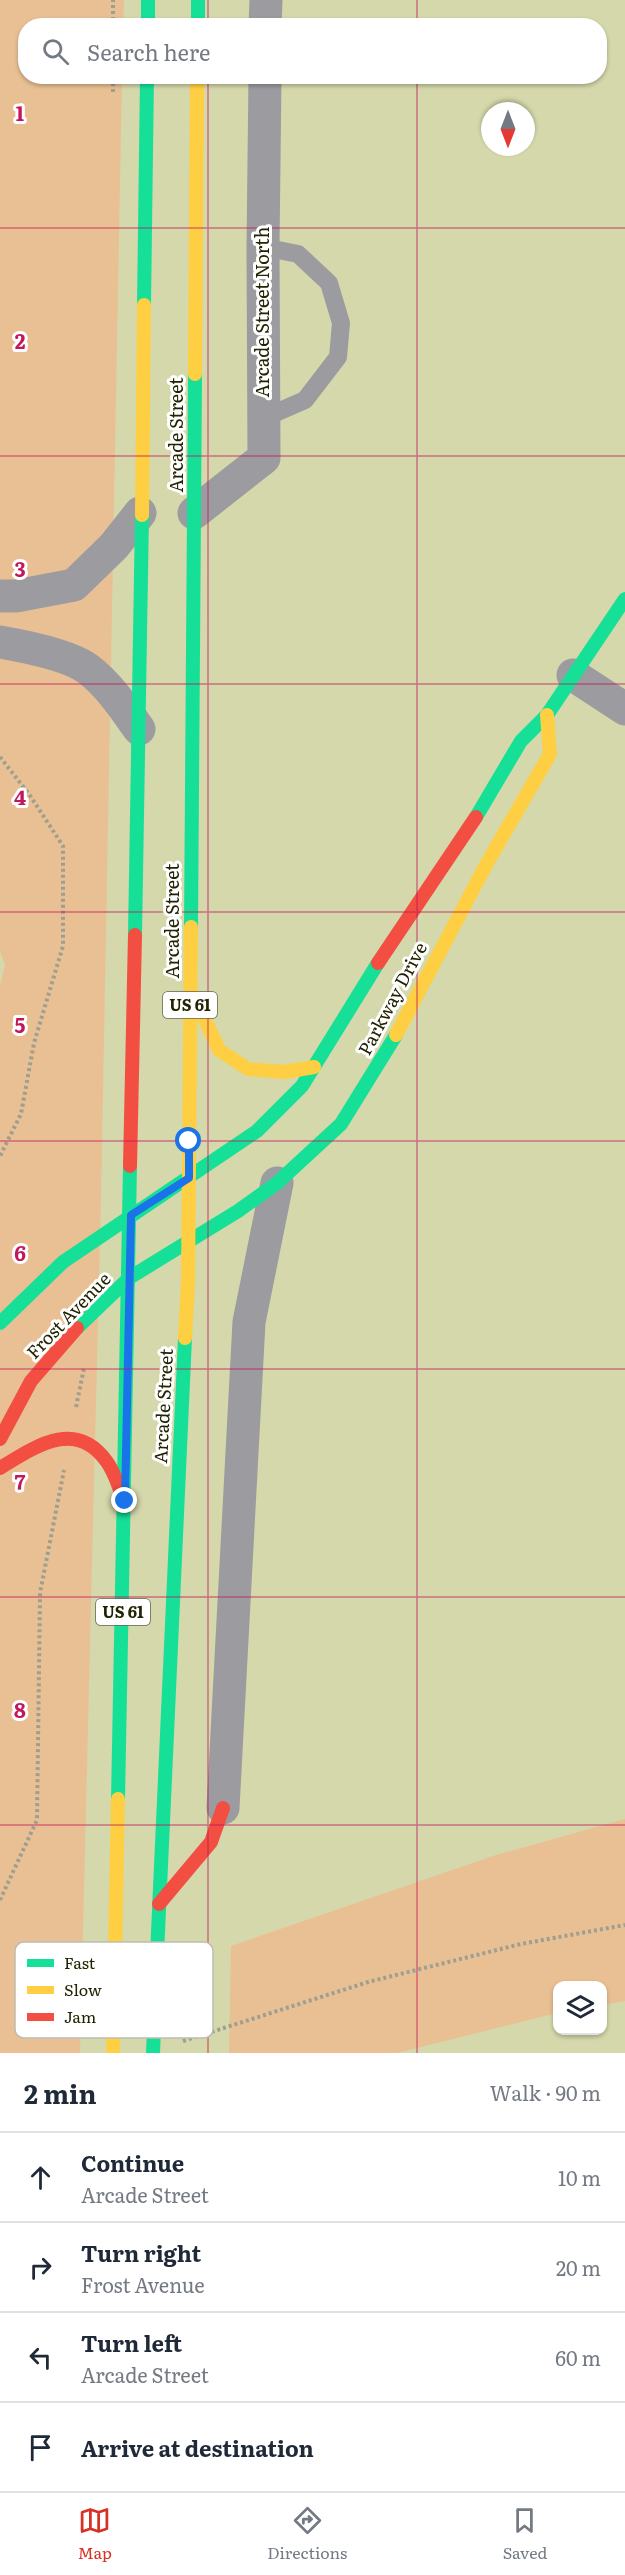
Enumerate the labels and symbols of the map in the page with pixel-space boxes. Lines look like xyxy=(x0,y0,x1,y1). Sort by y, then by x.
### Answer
text: 1 xyxy=(16,97,24,127)
north arrow xyxy=(481,102,535,156)
street label: Arcade Street North xyxy=(248,226,275,397)
text: 2 xyxy=(15,325,26,355)
street label: Arcade Street xyxy=(162,377,189,493)
text: 3 xyxy=(14,553,26,583)
text: 4 xyxy=(14,781,26,811)
street label: Arcade Street xyxy=(158,863,185,979)
street label: Parkway Drive xyxy=(351,937,433,1060)
road number: US 61 xyxy=(163,992,217,1018)
text: 5 xyxy=(15,1009,26,1039)
route start xyxy=(175,1127,201,1153)
text: 6 xyxy=(14,1237,26,1267)
street label: Frost Avenue xyxy=(20,1266,116,1364)
street label: Arcade Street xyxy=(146,1347,179,1464)
text: 7 xyxy=(15,1466,26,1496)
route end xyxy=(111,1487,137,1513)
road number: US 61 xyxy=(96,1599,150,1625)
text: 8 xyxy=(14,1694,26,1724)
legend xyxy=(15,1942,213,2038)
text: Fast xyxy=(64,1950,96,1974)
text: Slow xyxy=(64,1977,102,2001)
text: Jam xyxy=(64,2004,97,2028)

